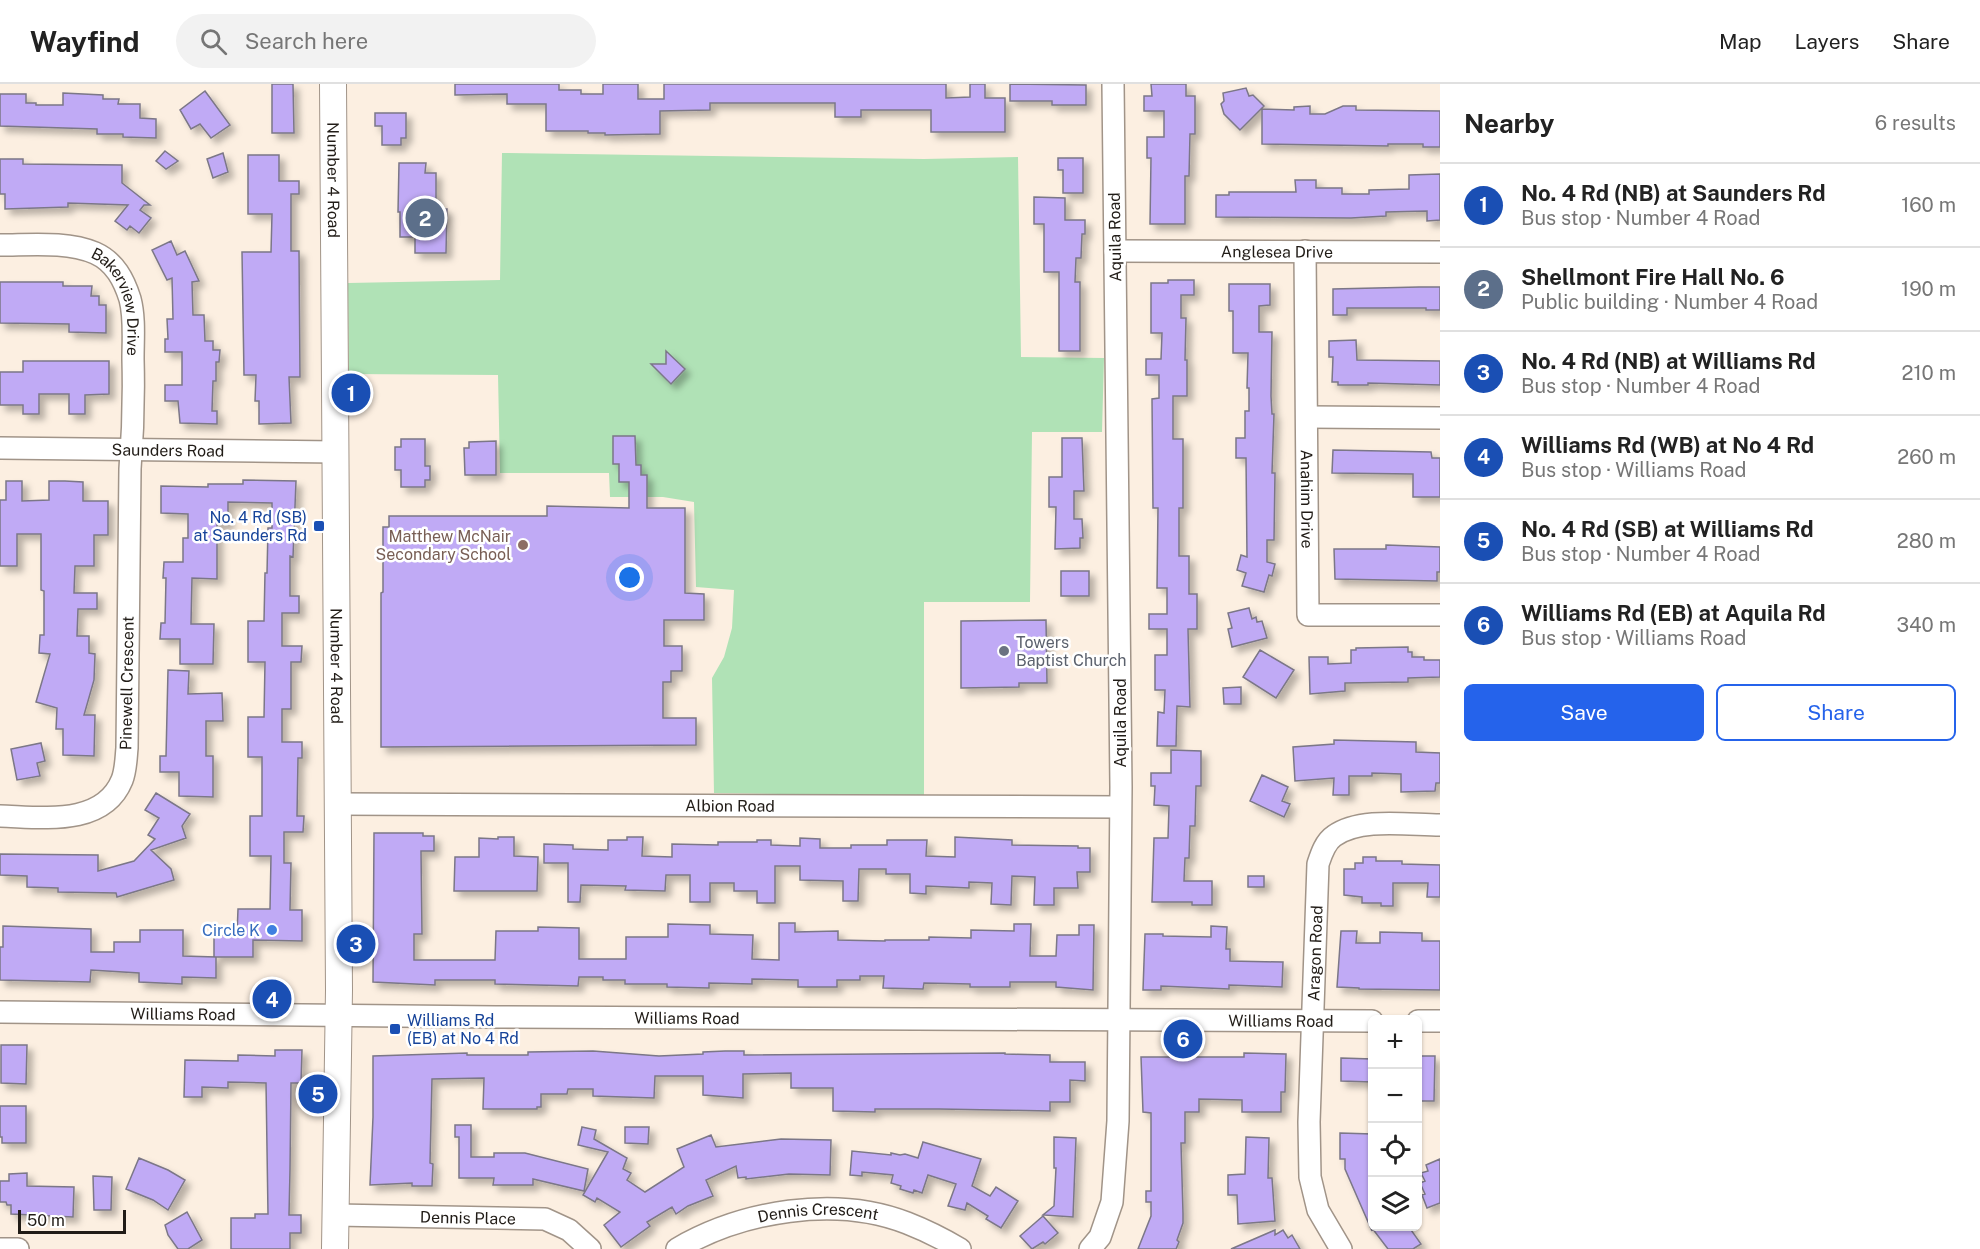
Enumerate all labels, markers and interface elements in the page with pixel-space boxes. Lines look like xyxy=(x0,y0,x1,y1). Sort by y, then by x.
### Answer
search box xyxy=(176,14,596,68)
text: Wayfind xyxy=(30,25,140,58)
icon: search xyxy=(197,25,230,58)
text: Search here xyxy=(245,28,368,54)
text: Map xyxy=(1719,29,1762,54)
text: Layers xyxy=(1795,29,1859,54)
text: Share xyxy=(1892,29,1950,54)
text: Nearby xyxy=(1464,108,1554,139)
text: 6 results xyxy=(1875,111,1956,135)
street label: Number 4 Road xyxy=(324,122,344,238)
text: No. 4 Rd (NB) at Saunders Rd xyxy=(1521,180,1826,206)
street label: Aquila Road xyxy=(1105,192,1125,282)
text: 1 xyxy=(1479,193,1488,217)
text: 160 m xyxy=(1901,193,1956,217)
pin: 2 xyxy=(406,196,444,240)
text: Bus stop · Number 4 Road xyxy=(1521,206,1760,230)
street label: Anglesea Drive xyxy=(1221,242,1333,261)
street label: Bakerview Drive xyxy=(88,243,143,356)
text: Shellmont Fire Hall No. 6 xyxy=(1521,264,1785,290)
text: 2 xyxy=(1477,277,1490,301)
text: 190 m xyxy=(1901,277,1956,301)
text: Public building · Number 4 Road xyxy=(1521,290,1818,314)
text: No. 4 Rd (NB) at Williams Rd xyxy=(1521,348,1816,374)
text: 3 xyxy=(1477,361,1490,385)
text: 210 m xyxy=(1902,361,1956,385)
pin: 1 xyxy=(332,370,370,416)
text: Bus stop · Number 4 Road xyxy=(1521,374,1760,398)
text: Williams Rd (WB) at No 4 Rd xyxy=(1521,432,1814,458)
street label: Saunders Road xyxy=(111,440,225,460)
text: 4 xyxy=(1477,445,1490,469)
text: 260 m xyxy=(1897,445,1956,469)
street label: Anahim Drive xyxy=(1297,449,1317,548)
text: Bus stop · Williams Road xyxy=(1521,458,1747,482)
place label: No. 4 Rd (SB) at Saunders Rd xyxy=(193,508,307,545)
text: No. 4 Rd (SB) at Williams Rd xyxy=(1521,516,1814,542)
marker: No. 4 Rd (SB) at Saunders Rd xyxy=(312,519,326,533)
place label: Matthew McNair Secondary School xyxy=(376,527,511,564)
text: 5 xyxy=(1477,529,1490,553)
text: 280 m xyxy=(1897,529,1956,553)
marker: Matthew McNair Secondary School xyxy=(516,538,530,552)
text: Bus stop · Number 4 Road xyxy=(1521,542,1760,566)
your location xyxy=(615,563,644,592)
text: Williams Rd (EB) at Aquila Rd xyxy=(1521,600,1826,626)
street label: Number 4 Road xyxy=(327,608,347,724)
text: 6 xyxy=(1477,613,1490,637)
text: 340 m xyxy=(1896,613,1956,637)
street label: Pinewell Crescent xyxy=(116,616,138,750)
text: Bus stop · Williams Road xyxy=(1521,626,1747,650)
place label: Towers Baptist Church xyxy=(1016,633,1127,670)
marker: Towers Baptist Church xyxy=(997,644,1011,658)
street label: Aquila Road xyxy=(1111,678,1130,768)
button: Save xyxy=(1464,684,1704,741)
button: Share xyxy=(1716,684,1956,741)
street label: Albion Road xyxy=(685,796,775,815)
street label: Aragon Road xyxy=(1304,905,1326,1002)
place label: Circle K xyxy=(202,921,260,940)
pin: 3 xyxy=(336,922,376,966)
marker: Circle K xyxy=(265,923,279,937)
pin: 4 xyxy=(252,976,292,1022)
street label: Williams Road xyxy=(130,1004,236,1024)
street label: Williams Road xyxy=(634,1008,740,1028)
place label: Williams Rd (EB) at No 4 Rd xyxy=(407,1011,519,1048)
street label: Williams Road xyxy=(1228,1011,1334,1030)
map controls xyxy=(1368,1015,1422,1231)
button: + xyxy=(1368,1015,1422,1069)
pin: 6 xyxy=(1164,1016,1202,1062)
marker: Williams Rd (EB) at No 4 Rd xyxy=(388,1022,402,1036)
button: − xyxy=(1368,1069,1422,1123)
pin: 5 xyxy=(298,1072,338,1116)
button: locate xyxy=(1368,1123,1422,1177)
button: layers xyxy=(1368,1177,1422,1231)
street label: Dennis Crescent xyxy=(756,1199,880,1226)
scale bar xyxy=(18,1207,126,1234)
street label: Dennis Place xyxy=(420,1207,516,1228)
text: 50 m xyxy=(27,1211,65,1230)

